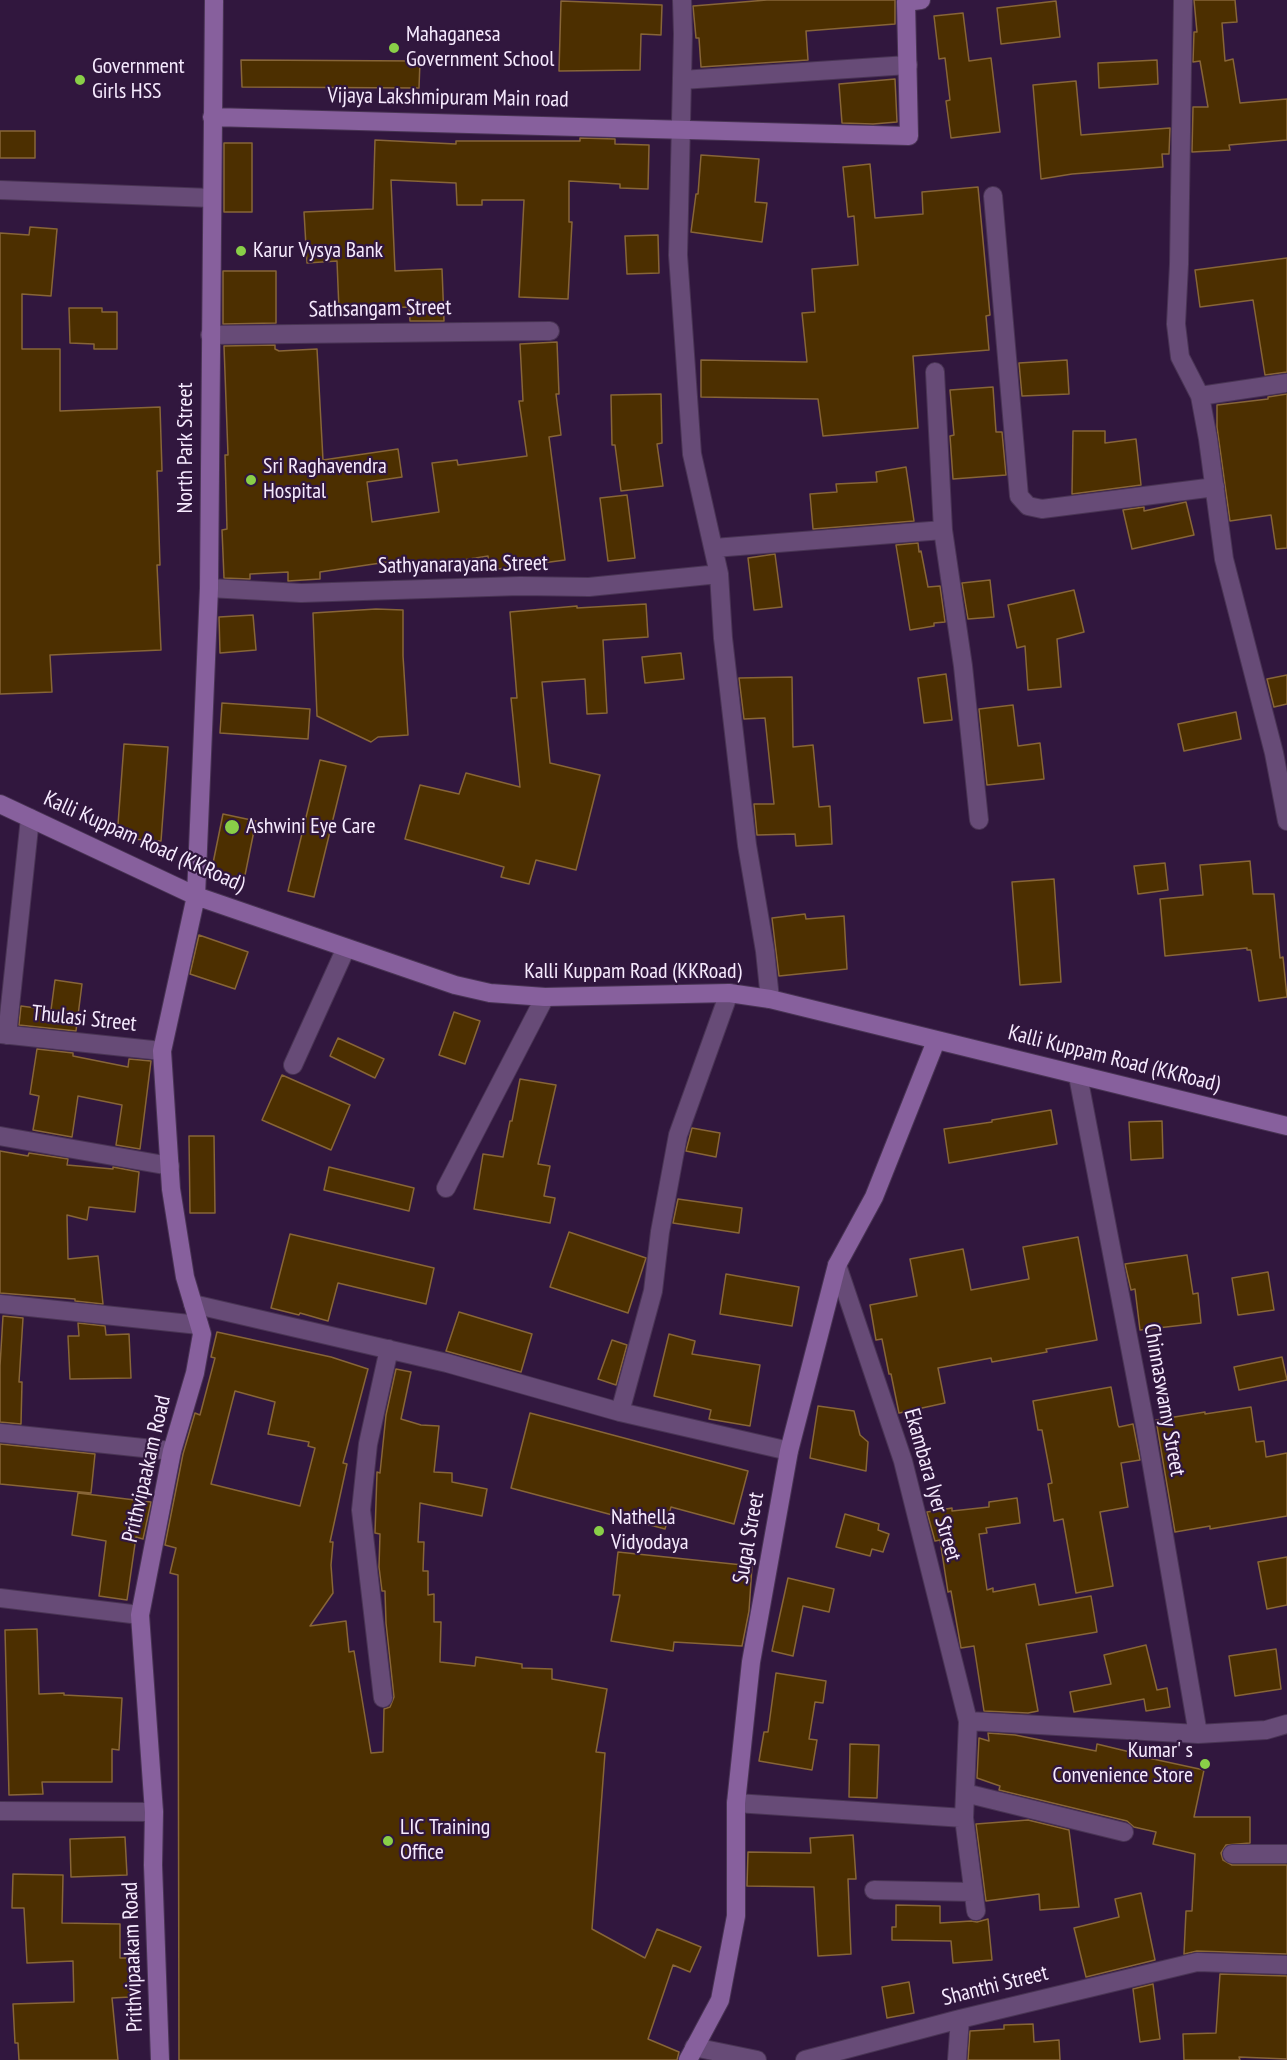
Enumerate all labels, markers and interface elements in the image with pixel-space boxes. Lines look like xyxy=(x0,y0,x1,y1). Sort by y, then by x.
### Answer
place label: Mahaganesa Government School xyxy=(406,22,554,74)
marker: Mahaganesa Government School xyxy=(387,41,401,55)
place label: Government Girls HSS xyxy=(92,54,185,106)
marker: Government Girls HSS xyxy=(73,73,87,87)
street label: Vijaya Lakshmipuram Main road xyxy=(327,83,569,113)
place label: Karur Vysya Bank xyxy=(253,238,383,264)
marker: Karur Vysya Bank xyxy=(234,244,248,258)
street label: Sathsangam Street xyxy=(308,295,452,323)
street label: North Park Street xyxy=(173,382,199,514)
place label: Sri Raghavendra Hospital xyxy=(263,454,387,506)
marker: Sri Raghavendra Hospital xyxy=(244,473,258,487)
street label: Sathyanarayana Street xyxy=(378,550,548,580)
street label: Kalli Kuppam Road (KKRoad) xyxy=(39,786,249,898)
place label: Ashwini Eye Care xyxy=(246,814,376,840)
marker: Ashwini Eye Care xyxy=(223,818,241,836)
street label: Kalli Kuppam Road (KKRoad) xyxy=(524,959,742,985)
street label: Thulasi Street xyxy=(30,1000,138,1038)
street label: Kalli Kuppam Road (KKRoad) xyxy=(1005,1020,1223,1098)
street label: Chinnaswamy Street xyxy=(1138,1322,1190,1478)
street label: Prithvipaakam Road xyxy=(117,1393,177,1545)
street label: Ekambara Iyer Street xyxy=(898,1406,966,1564)
street label: Sugal Street xyxy=(728,1490,770,1586)
place label: Nathella Vidyodaya xyxy=(611,1505,689,1556)
marker: Nathella Vidyodaya xyxy=(592,1524,606,1538)
place label: Kumar' s Convenience Store xyxy=(1052,1738,1193,1790)
marker: Kumar' s Convenience Store xyxy=(1198,1757,1212,1771)
place label: LIC Training Office xyxy=(400,1815,490,1867)
marker: LIC Training Office xyxy=(381,1834,395,1848)
street label: Prithvipaakam Road xyxy=(117,1881,149,2033)
street label: Shanthi Street xyxy=(939,1960,1051,2012)

